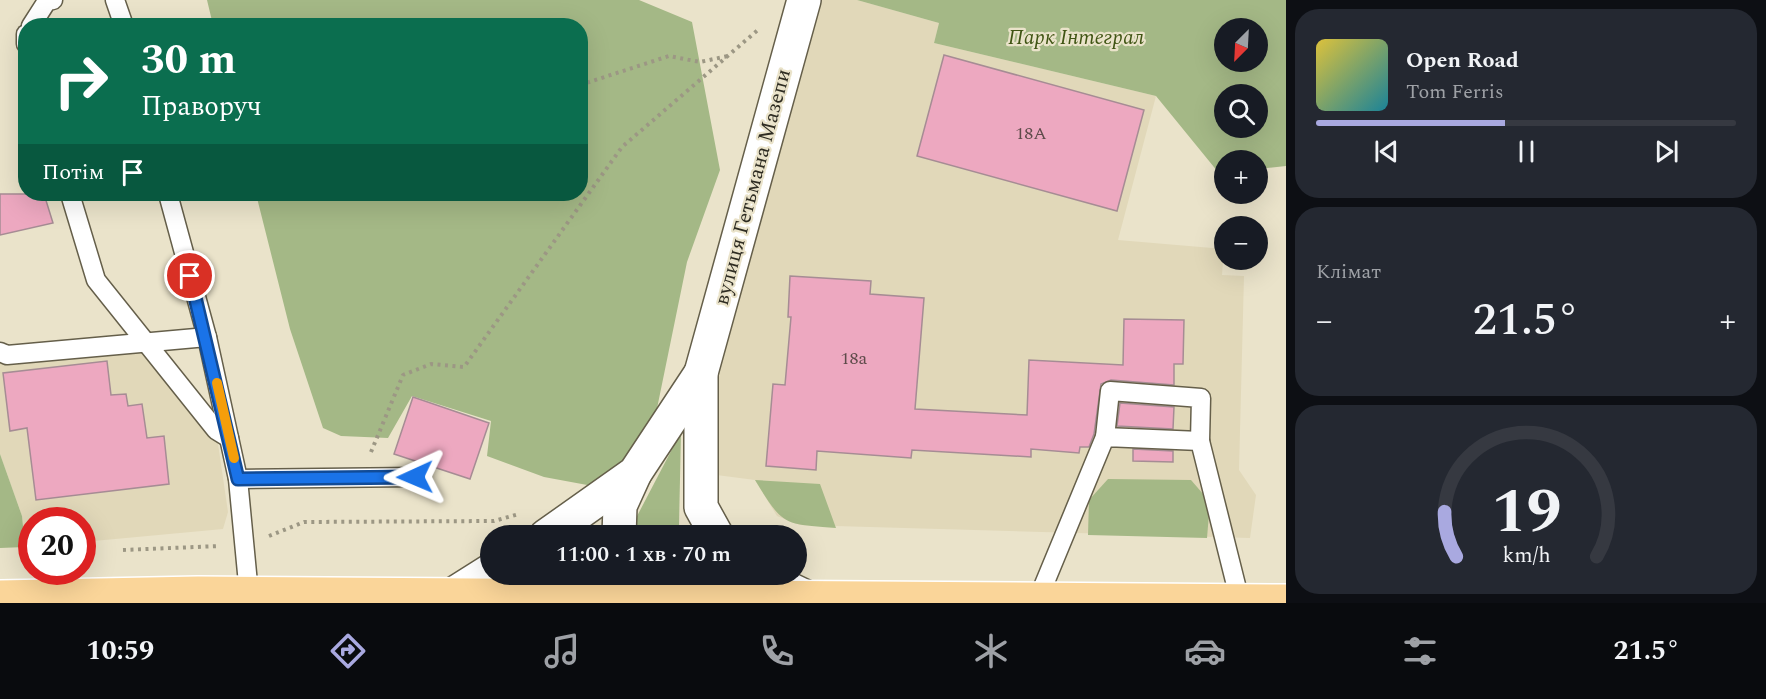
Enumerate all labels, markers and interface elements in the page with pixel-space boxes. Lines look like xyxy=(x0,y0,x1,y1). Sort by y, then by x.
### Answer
north arrow xyxy=(1214,18,1268,72)
map controls xyxy=(1214,18,1268,270)
park label: Парк Інтеграл xyxy=(1008,22,1144,54)
text: 30 m xyxy=(141,29,236,92)
icon: right xyxy=(42,42,120,120)
text: Open Road xyxy=(1406,44,1519,77)
street label: вулиця Гетьмана Мазепи xyxy=(706,65,800,309)
text: Tom Ferris xyxy=(1406,77,1504,107)
button: search xyxy=(1214,84,1268,138)
text: Праворуч xyxy=(141,86,262,128)
house number: 18А xyxy=(1015,120,1047,147)
icon: previous xyxy=(1370,135,1403,168)
icon: pause xyxy=(1510,135,1543,168)
icon: next xyxy=(1650,135,1683,168)
button: + xyxy=(1214,150,1268,204)
text: Потім xyxy=(42,156,104,189)
icon: arrive xyxy=(116,156,149,189)
button: − xyxy=(1214,216,1268,270)
pin xyxy=(164,250,215,301)
text: Клімат xyxy=(1316,257,1381,287)
icon: arrive xyxy=(173,259,206,292)
text: 21.5° xyxy=(1473,286,1579,355)
text: − xyxy=(1316,296,1333,346)
text: + xyxy=(1719,296,1736,346)
house number: 18а xyxy=(841,345,868,372)
position arrow xyxy=(383,445,447,509)
text: 19 xyxy=(1491,465,1561,560)
speed limit sign: 20 xyxy=(18,507,96,585)
text: 11:00 · 1 хв · 70 m xyxy=(556,538,731,571)
text: km/h xyxy=(1502,539,1550,572)
text: 10:59 xyxy=(86,630,154,672)
icon: directions xyxy=(327,630,369,672)
icon: music xyxy=(541,630,583,672)
icon: phone xyxy=(756,630,798,672)
icon: climate xyxy=(970,630,1012,672)
icon: car xyxy=(1184,630,1226,672)
icon: filters xyxy=(1399,630,1441,672)
text: 21.5° xyxy=(1613,630,1680,672)

